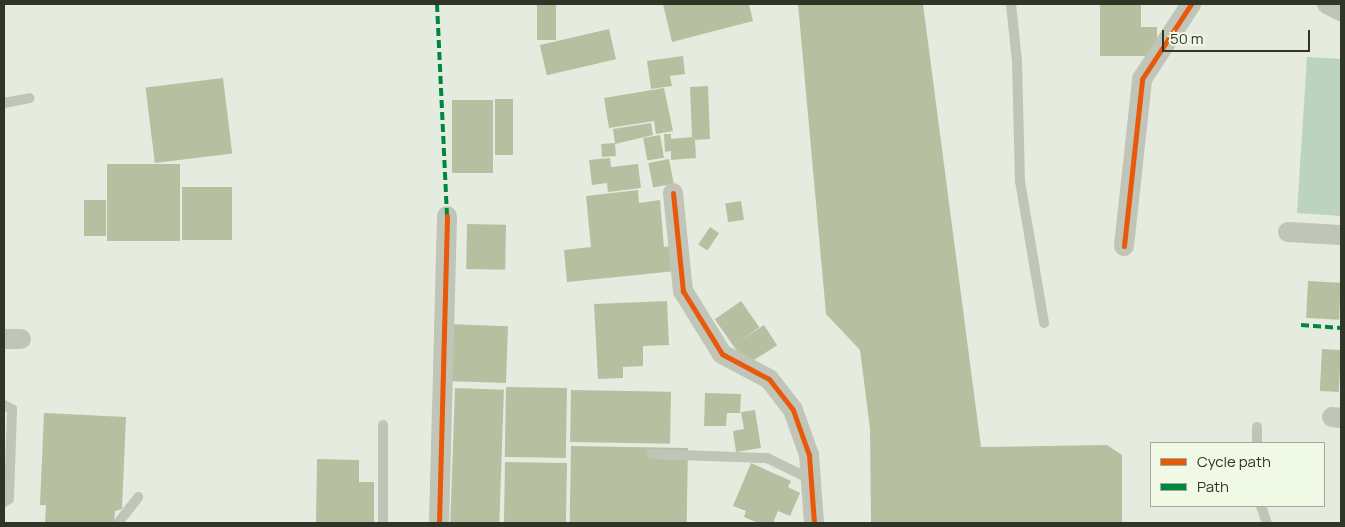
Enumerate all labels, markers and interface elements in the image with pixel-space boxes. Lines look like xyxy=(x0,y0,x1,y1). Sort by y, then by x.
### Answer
scale bar xyxy=(1165,20,1312,52)
text: 50 m xyxy=(1170,28,1204,49)
legend xyxy=(1150,442,1325,507)
text: Cycle path xyxy=(1197,451,1271,472)
text: Path xyxy=(1197,476,1229,497)

